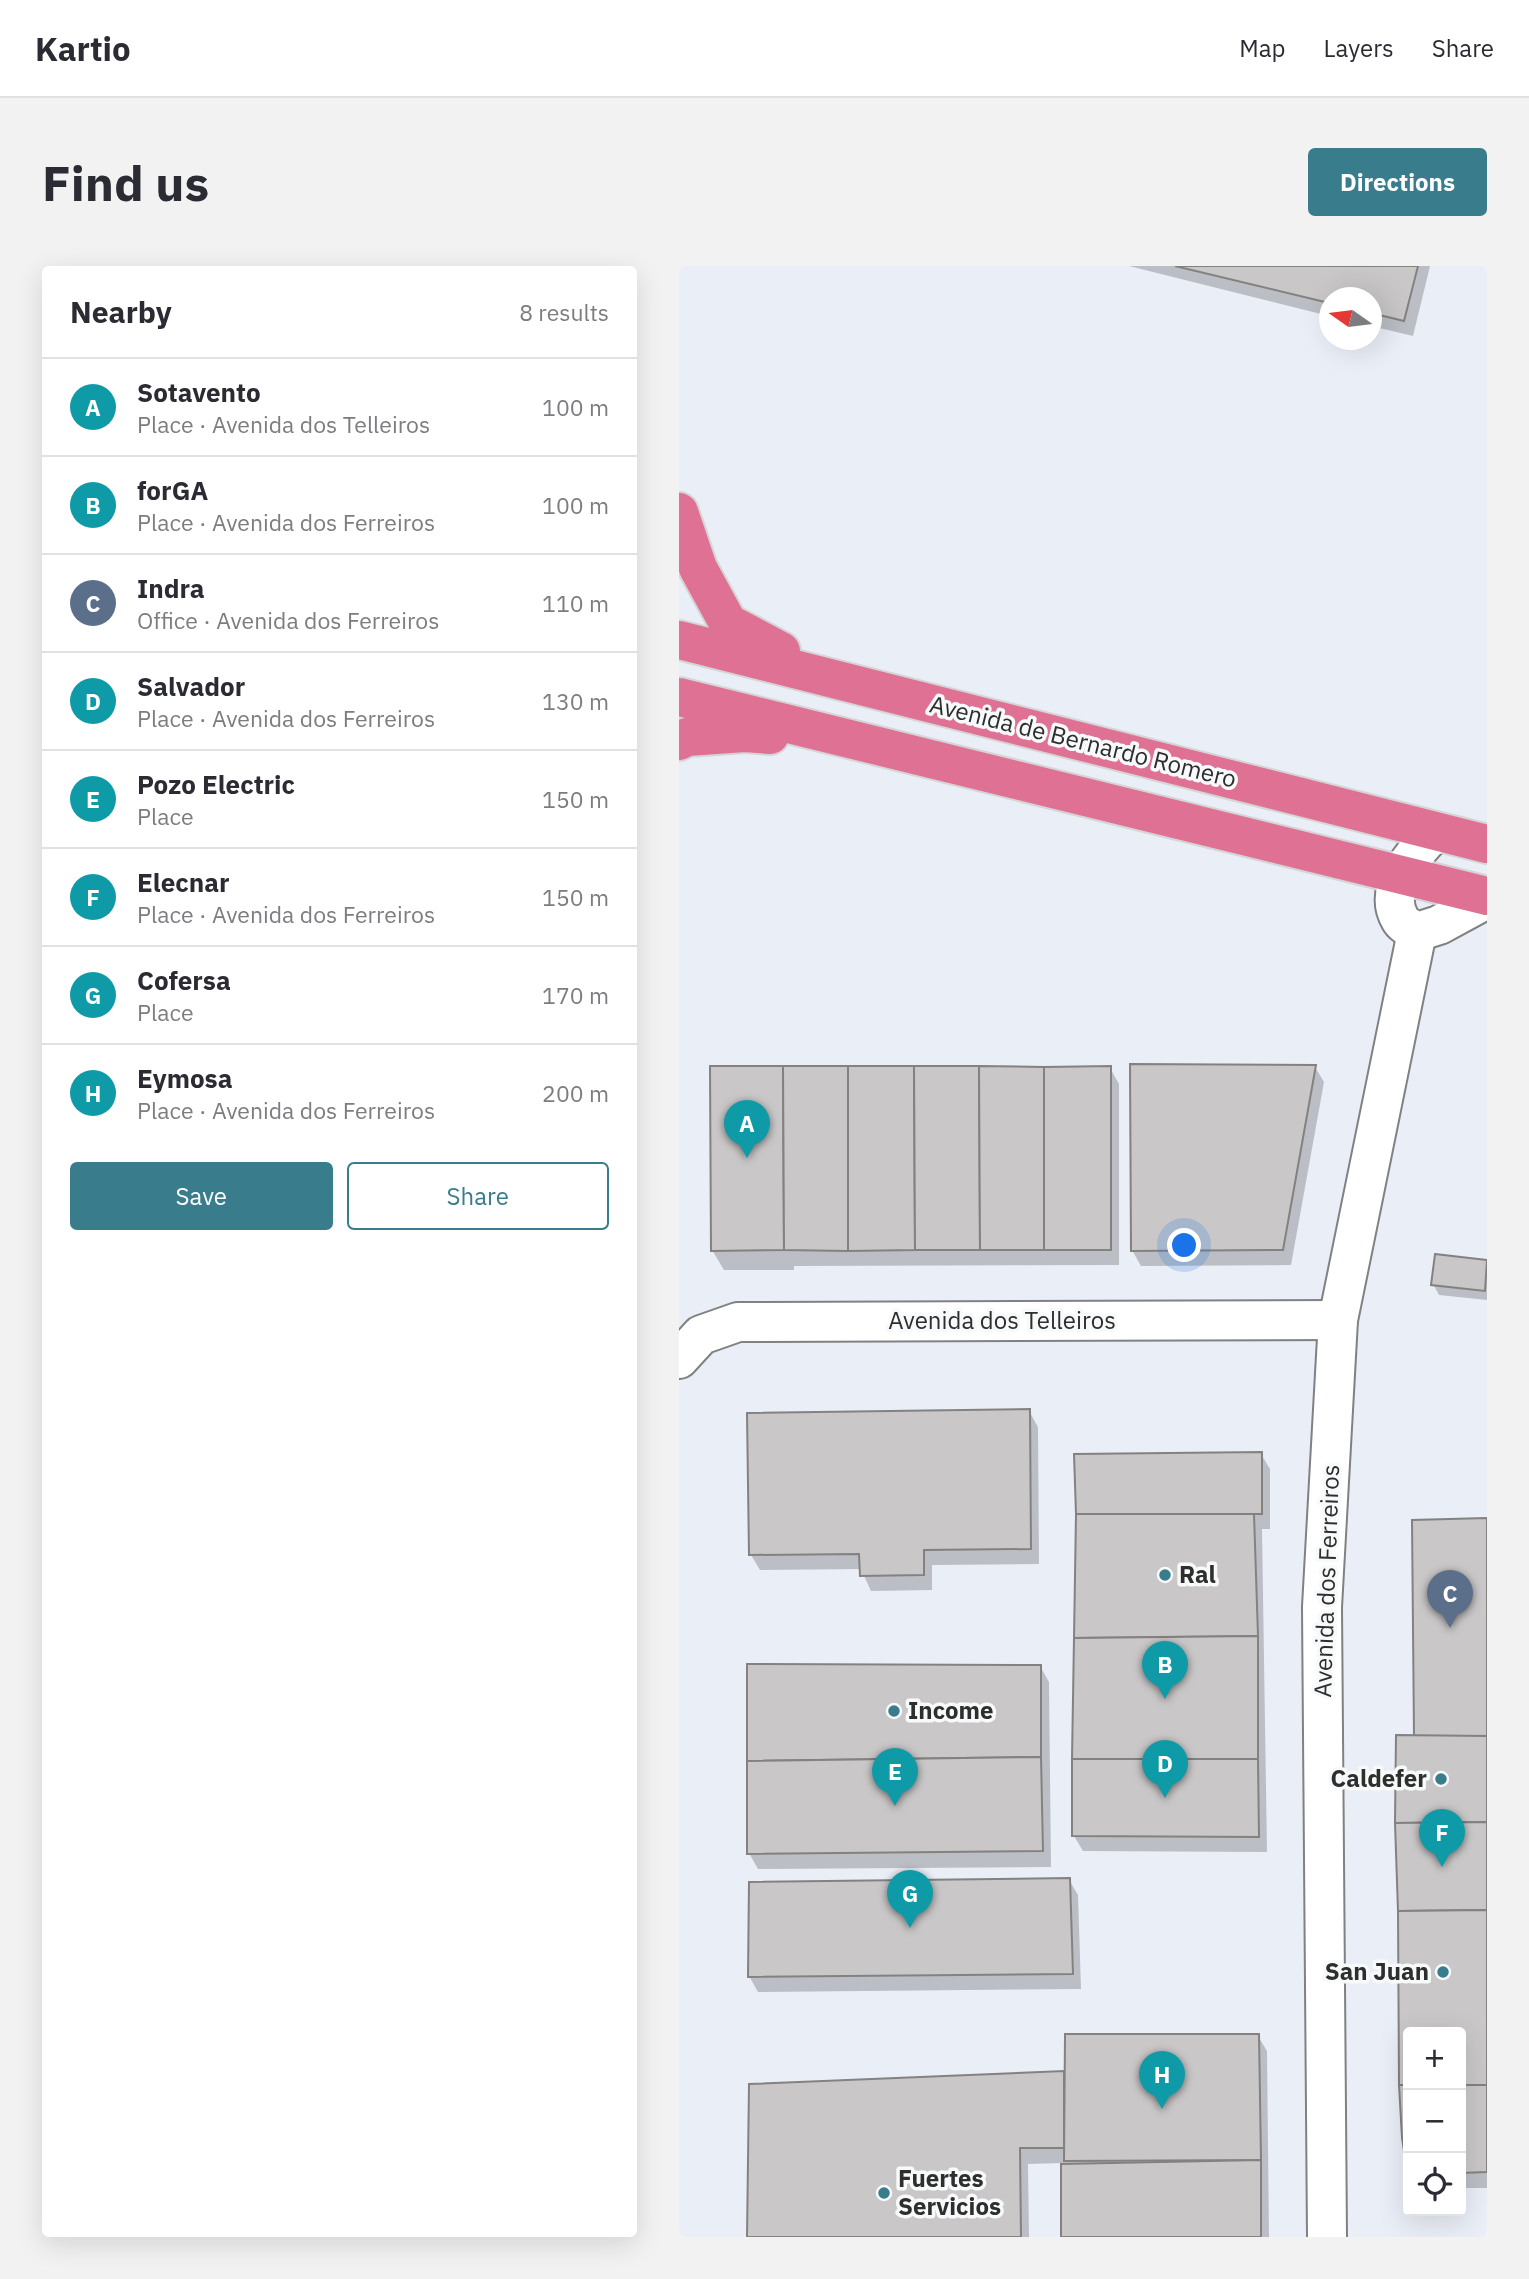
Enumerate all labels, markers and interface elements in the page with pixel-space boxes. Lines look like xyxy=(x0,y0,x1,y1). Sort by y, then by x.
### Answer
text: Kartio xyxy=(35,27,131,70)
text: Map xyxy=(1239,32,1286,64)
text: Layers xyxy=(1324,32,1394,64)
text: Share xyxy=(1432,32,1494,64)
button: Directions xyxy=(1308,148,1487,216)
text: Find us xyxy=(42,151,209,214)
north arrow xyxy=(1319,287,1382,350)
text: Nearby xyxy=(70,292,172,331)
text: 8 results xyxy=(519,297,609,327)
text: Sotavento xyxy=(137,375,261,409)
text: A xyxy=(85,392,101,422)
text: 100 m xyxy=(542,392,609,422)
text: Place · Avenida dos Telleiros xyxy=(137,409,430,439)
text: forGA xyxy=(137,473,208,507)
text: B xyxy=(85,490,101,520)
text: 100 m xyxy=(542,490,609,520)
text: Place · Avenida dos Ferreiros xyxy=(137,507,435,537)
text: Indra xyxy=(137,571,204,605)
text: C xyxy=(86,588,100,618)
text: 110 m xyxy=(542,588,609,618)
text: Office · Avenida dos Ferreiros xyxy=(137,605,439,635)
text: Salvador xyxy=(137,669,245,703)
text: D xyxy=(85,686,101,716)
text: 130 m xyxy=(542,686,609,716)
street label: Avenida de Bernardo Romero xyxy=(927,687,1240,795)
text: Place · Avenida dos Ferreiros xyxy=(137,703,435,733)
text: Pozo Electric xyxy=(137,767,295,801)
text: E xyxy=(86,784,100,814)
text: 150 m xyxy=(542,784,609,814)
text: Place xyxy=(137,801,194,831)
text: Elecnar xyxy=(137,865,230,899)
text: F xyxy=(86,882,100,912)
text: 150 m xyxy=(542,882,609,912)
text: Place · Avenida dos Ferreiros xyxy=(137,899,435,929)
text: Cofersa xyxy=(137,963,231,997)
text: G xyxy=(85,980,101,1010)
text: 170 m xyxy=(542,980,609,1010)
text: Place xyxy=(137,997,194,1027)
text: Eymosa xyxy=(137,1061,232,1095)
text: H xyxy=(85,1078,101,1108)
text: 200 m xyxy=(542,1078,609,1108)
text: Place · Avenida dos Ferreiros xyxy=(137,1095,435,1125)
pin: A xyxy=(724,1100,770,1158)
button: Save xyxy=(70,1162,333,1230)
button: Share xyxy=(347,1162,609,1230)
your location xyxy=(1167,1228,1201,1262)
street label: Avenida dos Telleiros xyxy=(888,1304,1116,1336)
street label: Avenida dos Ferreiros xyxy=(1306,1464,1346,1698)
place label: Ral xyxy=(1179,1558,1216,1590)
marker: Ral xyxy=(1157,1567,1173,1583)
pin: C xyxy=(1427,1570,1473,1628)
pin: B xyxy=(1142,1641,1188,1699)
place label: Income xyxy=(908,1694,993,1726)
marker: Income xyxy=(886,1703,902,1719)
pin: D xyxy=(1142,1740,1188,1798)
pin: E xyxy=(872,1748,918,1806)
place label: Caldefer xyxy=(1331,1762,1427,1794)
marker: Caldefer xyxy=(1433,1771,1449,1787)
pin: F xyxy=(1419,1809,1465,1867)
pin: G xyxy=(887,1870,933,1928)
place label: San Juan xyxy=(1325,1955,1429,1987)
marker: San Juan xyxy=(1435,1964,1451,1980)
map controls xyxy=(1403,2027,1466,2216)
button: + xyxy=(1403,2027,1466,2090)
pin: H xyxy=(1139,2051,1185,2109)
button: − xyxy=(1403,2090,1466,2153)
button: locate xyxy=(1403,2153,1466,2216)
place label: Fuertes Servicios xyxy=(898,2162,1001,2222)
marker: Fuertes Servicios xyxy=(876,2185,892,2201)

